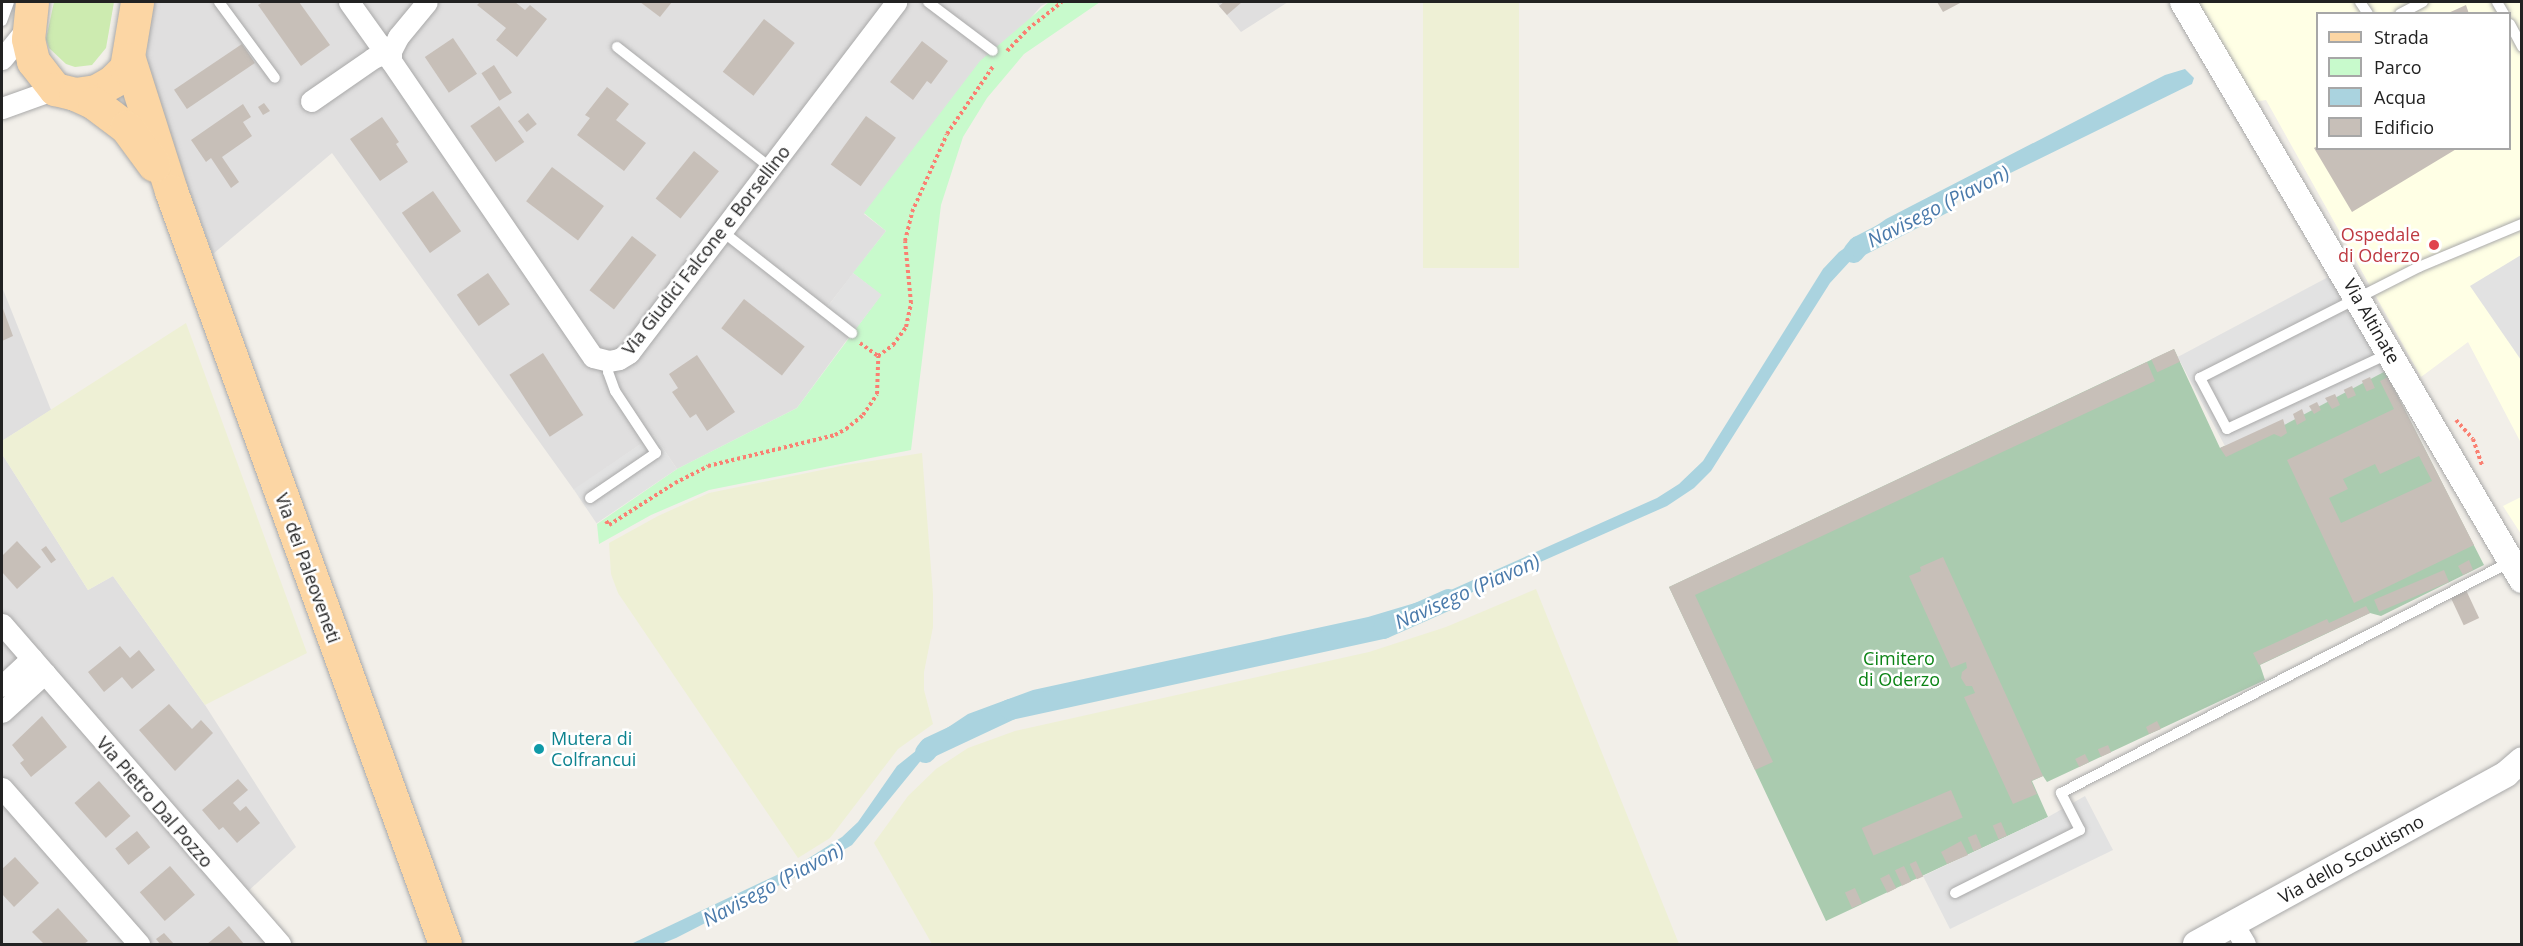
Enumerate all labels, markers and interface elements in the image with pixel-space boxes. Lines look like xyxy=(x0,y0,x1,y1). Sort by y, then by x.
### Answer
legend xyxy=(2316,12,2511,150)
text: Strada xyxy=(2374,25,2429,49)
text: Parco xyxy=(2374,55,2422,79)
text: Acqua xyxy=(2374,85,2426,109)
text: Edificio xyxy=(2374,115,2434,139)
street label: Via Giudici Falcone e Borsellino xyxy=(617,141,795,359)
water label: Navisego (Piavon) xyxy=(1863,160,2013,252)
place label: Ospedale di Oderzo xyxy=(2338,224,2420,266)
marker: Ospedale di Oderzo xyxy=(2425,236,2443,254)
street label: Via Altinate xyxy=(2339,275,2405,367)
street label: Via dei Paleoveneti xyxy=(271,490,345,646)
water label: Navisego (Piavon) xyxy=(1391,548,1543,634)
park label: Cimitero di Oderzo xyxy=(1858,648,1940,690)
place label: Mutera di Colfrancui xyxy=(551,728,636,771)
street label: Via Pietro Dal Pozzo xyxy=(92,732,218,872)
marker: Mutera di Colfrancui xyxy=(532,742,546,756)
street label: Via dello Scoutismo xyxy=(2274,810,2428,908)
water label: Navisego (Piavon) xyxy=(698,837,848,931)

